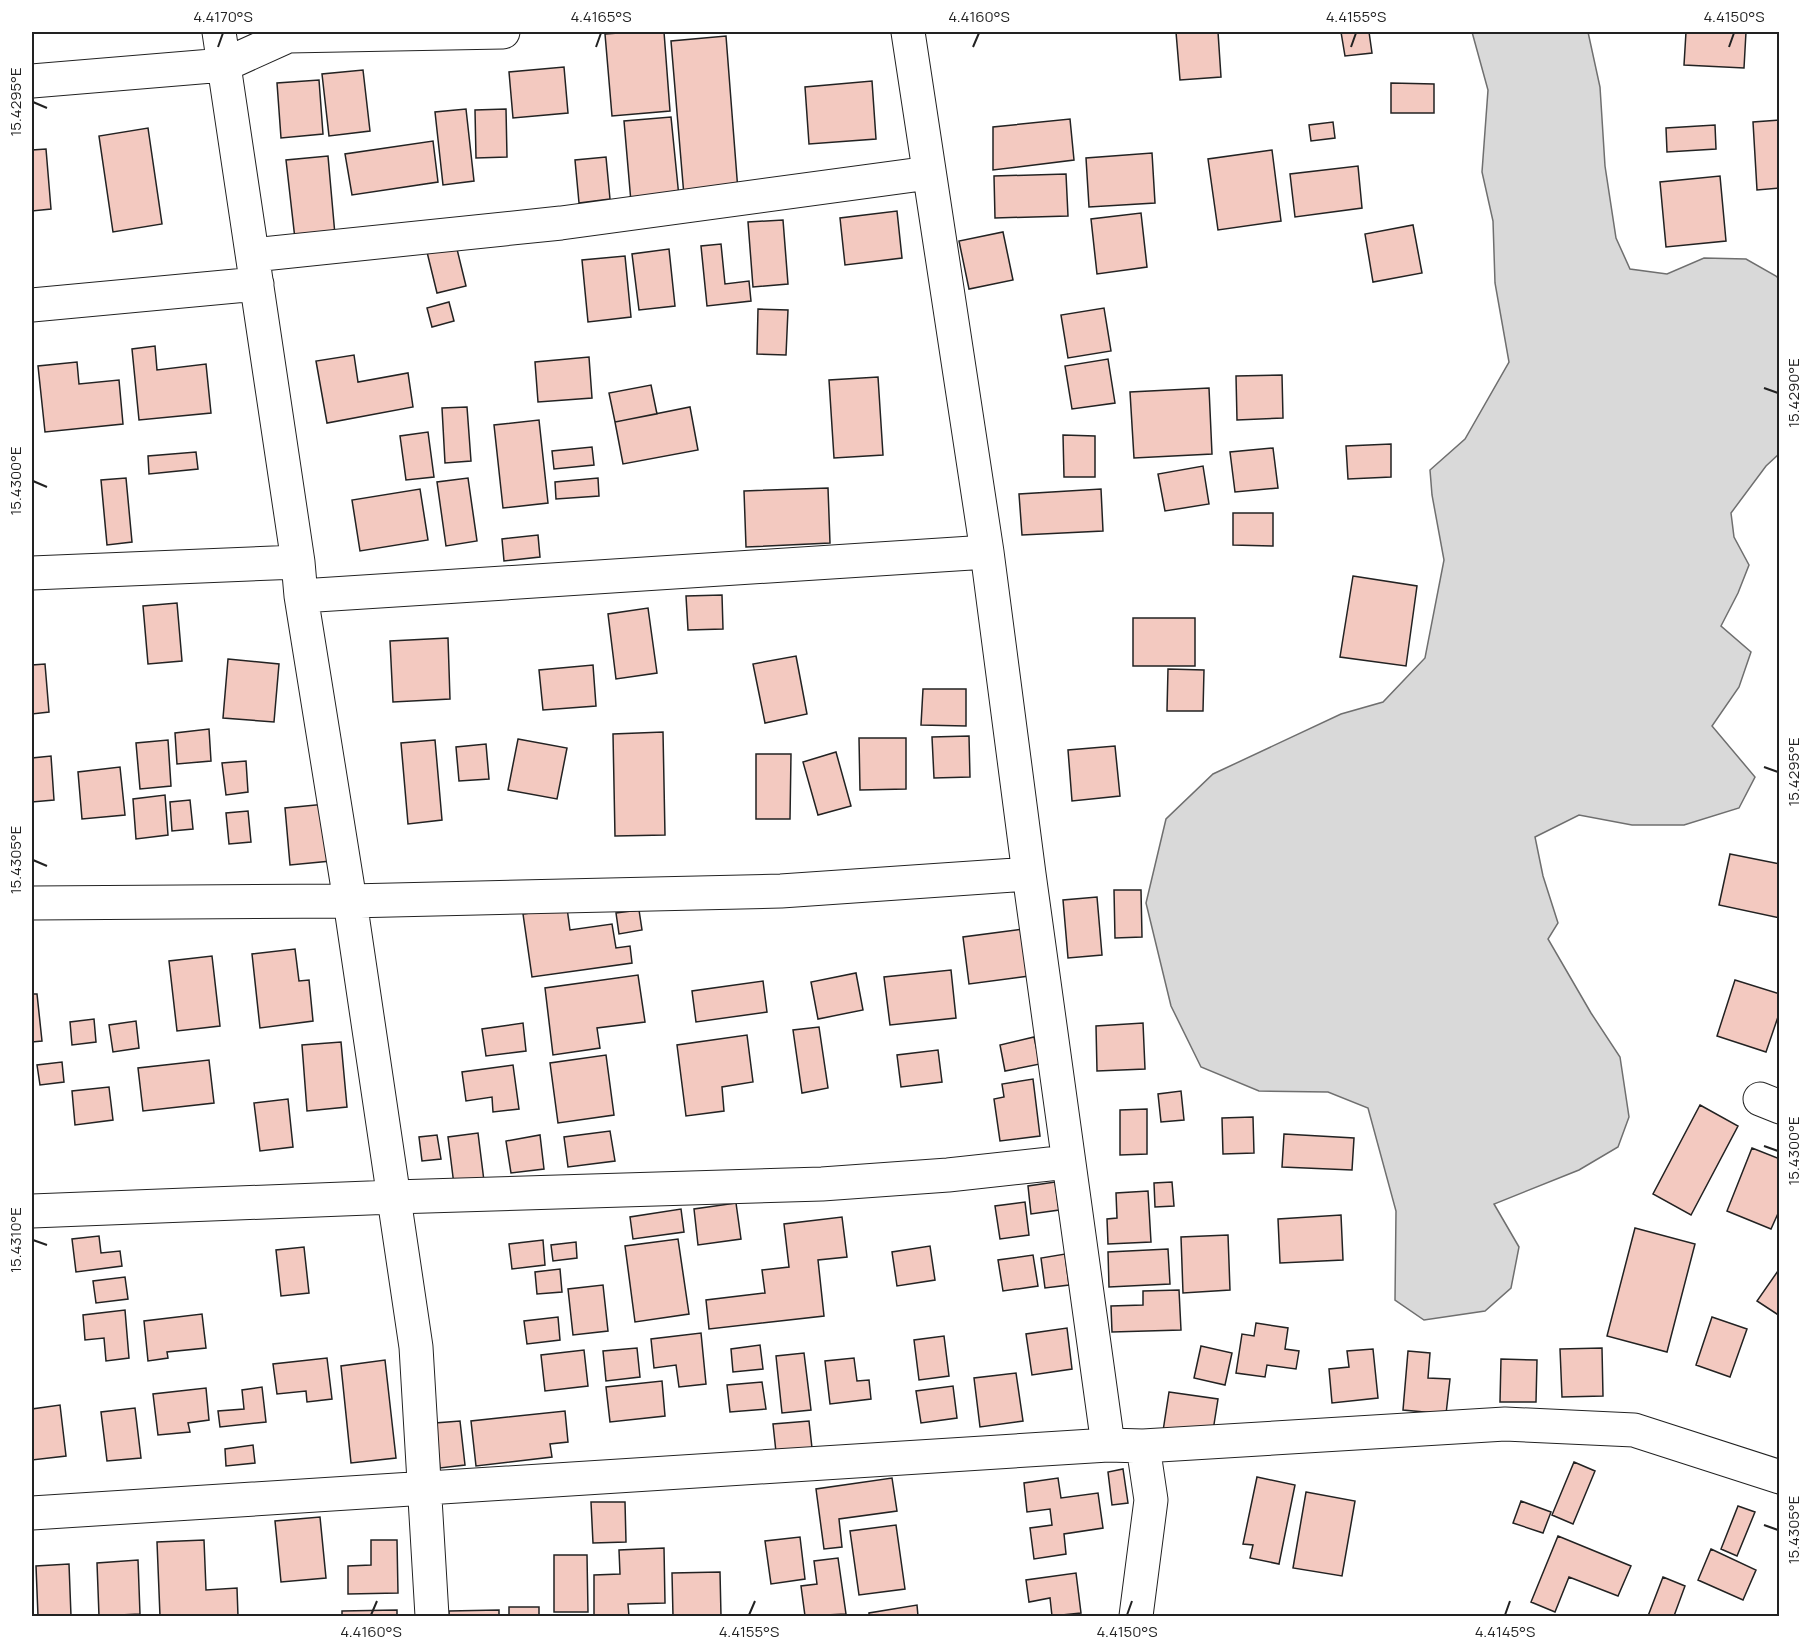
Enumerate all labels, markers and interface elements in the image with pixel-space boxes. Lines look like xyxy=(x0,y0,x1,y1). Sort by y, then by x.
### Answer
text: 4.4170°S xyxy=(193,6,253,27)
text: 4.4165°S xyxy=(570,6,632,27)
text: 4.4160°S xyxy=(948,6,1010,27)
text: 4.4155°S xyxy=(1326,6,1386,27)
text: 4.4150°S xyxy=(1704,6,1764,27)
text: 15.4295°E xyxy=(5,68,26,136)
text: 15.4290°E xyxy=(1783,358,1804,428)
text: 15.4300°E xyxy=(5,446,26,516)
text: 15.4295°E xyxy=(1783,738,1804,806)
text: 15.4305°E xyxy=(5,826,26,894)
text: 15.4300°E xyxy=(1783,1116,1804,1186)
text: 15.4310°E xyxy=(5,1207,26,1273)
text: 15.4305°E xyxy=(1783,1496,1804,1564)
text: 4.4160°S xyxy=(340,1621,402,1642)
text: 4.4155°S xyxy=(719,1621,779,1642)
text: 4.4150°S xyxy=(1097,1621,1157,1642)
text: 4.4145°S xyxy=(1475,1621,1535,1642)

